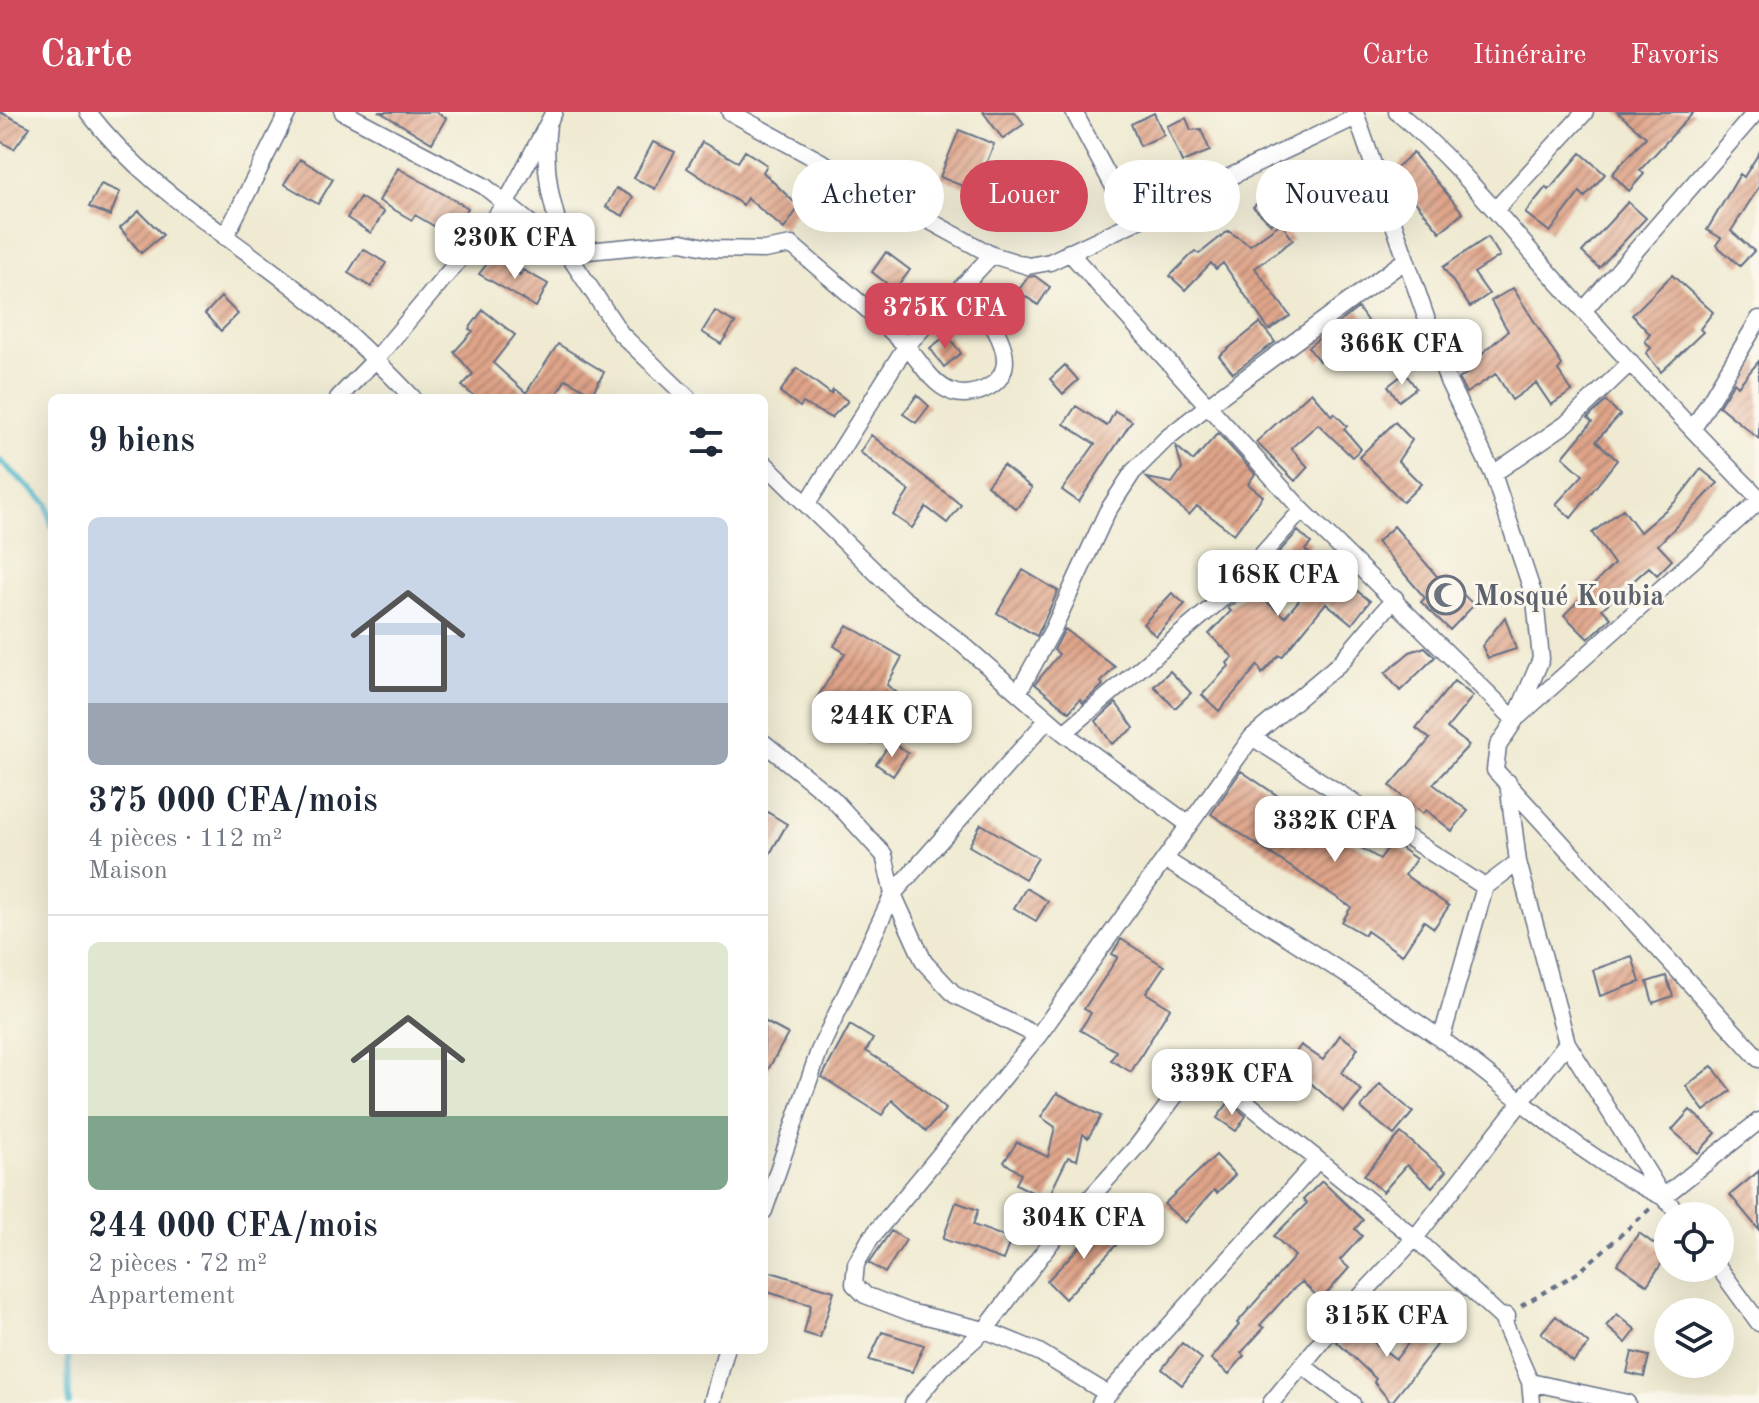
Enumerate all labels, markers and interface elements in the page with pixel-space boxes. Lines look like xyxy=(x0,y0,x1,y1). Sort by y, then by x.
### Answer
text: Carte xyxy=(40,37,133,75)
text: Carte xyxy=(1362,42,1429,70)
text: Itinéraire xyxy=(1473,42,1586,70)
text: Favoris xyxy=(1630,42,1719,70)
chip: Acheter xyxy=(792,160,944,232)
chip: Louer xyxy=(960,160,1088,232)
chip: Filtres xyxy=(1104,160,1240,232)
chip: Nouveau xyxy=(1256,160,1418,232)
pin: 230K CFA xyxy=(432,213,598,281)
text: 230K CFA xyxy=(453,226,577,252)
pin: 375K CFA xyxy=(862,283,1028,351)
text: 375K CFA xyxy=(883,296,1007,322)
pin: 366K CFA xyxy=(1319,319,1485,387)
text: 366K CFA xyxy=(1340,332,1464,358)
icon: filters xyxy=(684,420,728,464)
text: 9 biens xyxy=(88,425,195,459)
pin: 168K CFA xyxy=(1195,550,1361,618)
text: 168K CFA xyxy=(1216,563,1340,589)
icon: home xyxy=(336,569,480,713)
mosque icon: Mosqué Koubia xyxy=(1425,574,1467,616)
place label: Mosqué Koubia xyxy=(1474,584,1665,612)
pin: 244K CFA xyxy=(809,691,975,759)
text: 244K CFA xyxy=(830,704,954,730)
text: 375 000 CFA/mois xyxy=(88,785,378,819)
pin: 332K CFA xyxy=(1252,796,1418,864)
text: 332K CFA xyxy=(1273,809,1397,835)
text: 4 pièces · 112 m² xyxy=(88,826,282,852)
text: Maison xyxy=(88,858,168,884)
icon: home xyxy=(336,994,480,1138)
pin: 339K CFA xyxy=(1149,1049,1315,1117)
text: 339K CFA xyxy=(1170,1062,1294,1088)
pin: 304K CFA xyxy=(1001,1193,1167,1261)
map controls xyxy=(1654,1202,1734,1378)
button: locate xyxy=(1654,1202,1734,1282)
text: 304K CFA xyxy=(1022,1206,1146,1232)
text: 244 000 CFA/mois xyxy=(88,1210,378,1244)
text: 2 pièces · 72 m² xyxy=(88,1251,267,1277)
text: Appartement xyxy=(88,1283,235,1309)
pin: 315K CFA xyxy=(1304,1291,1470,1359)
button: layers xyxy=(1654,1298,1734,1378)
text: 315K CFA xyxy=(1325,1304,1449,1330)

